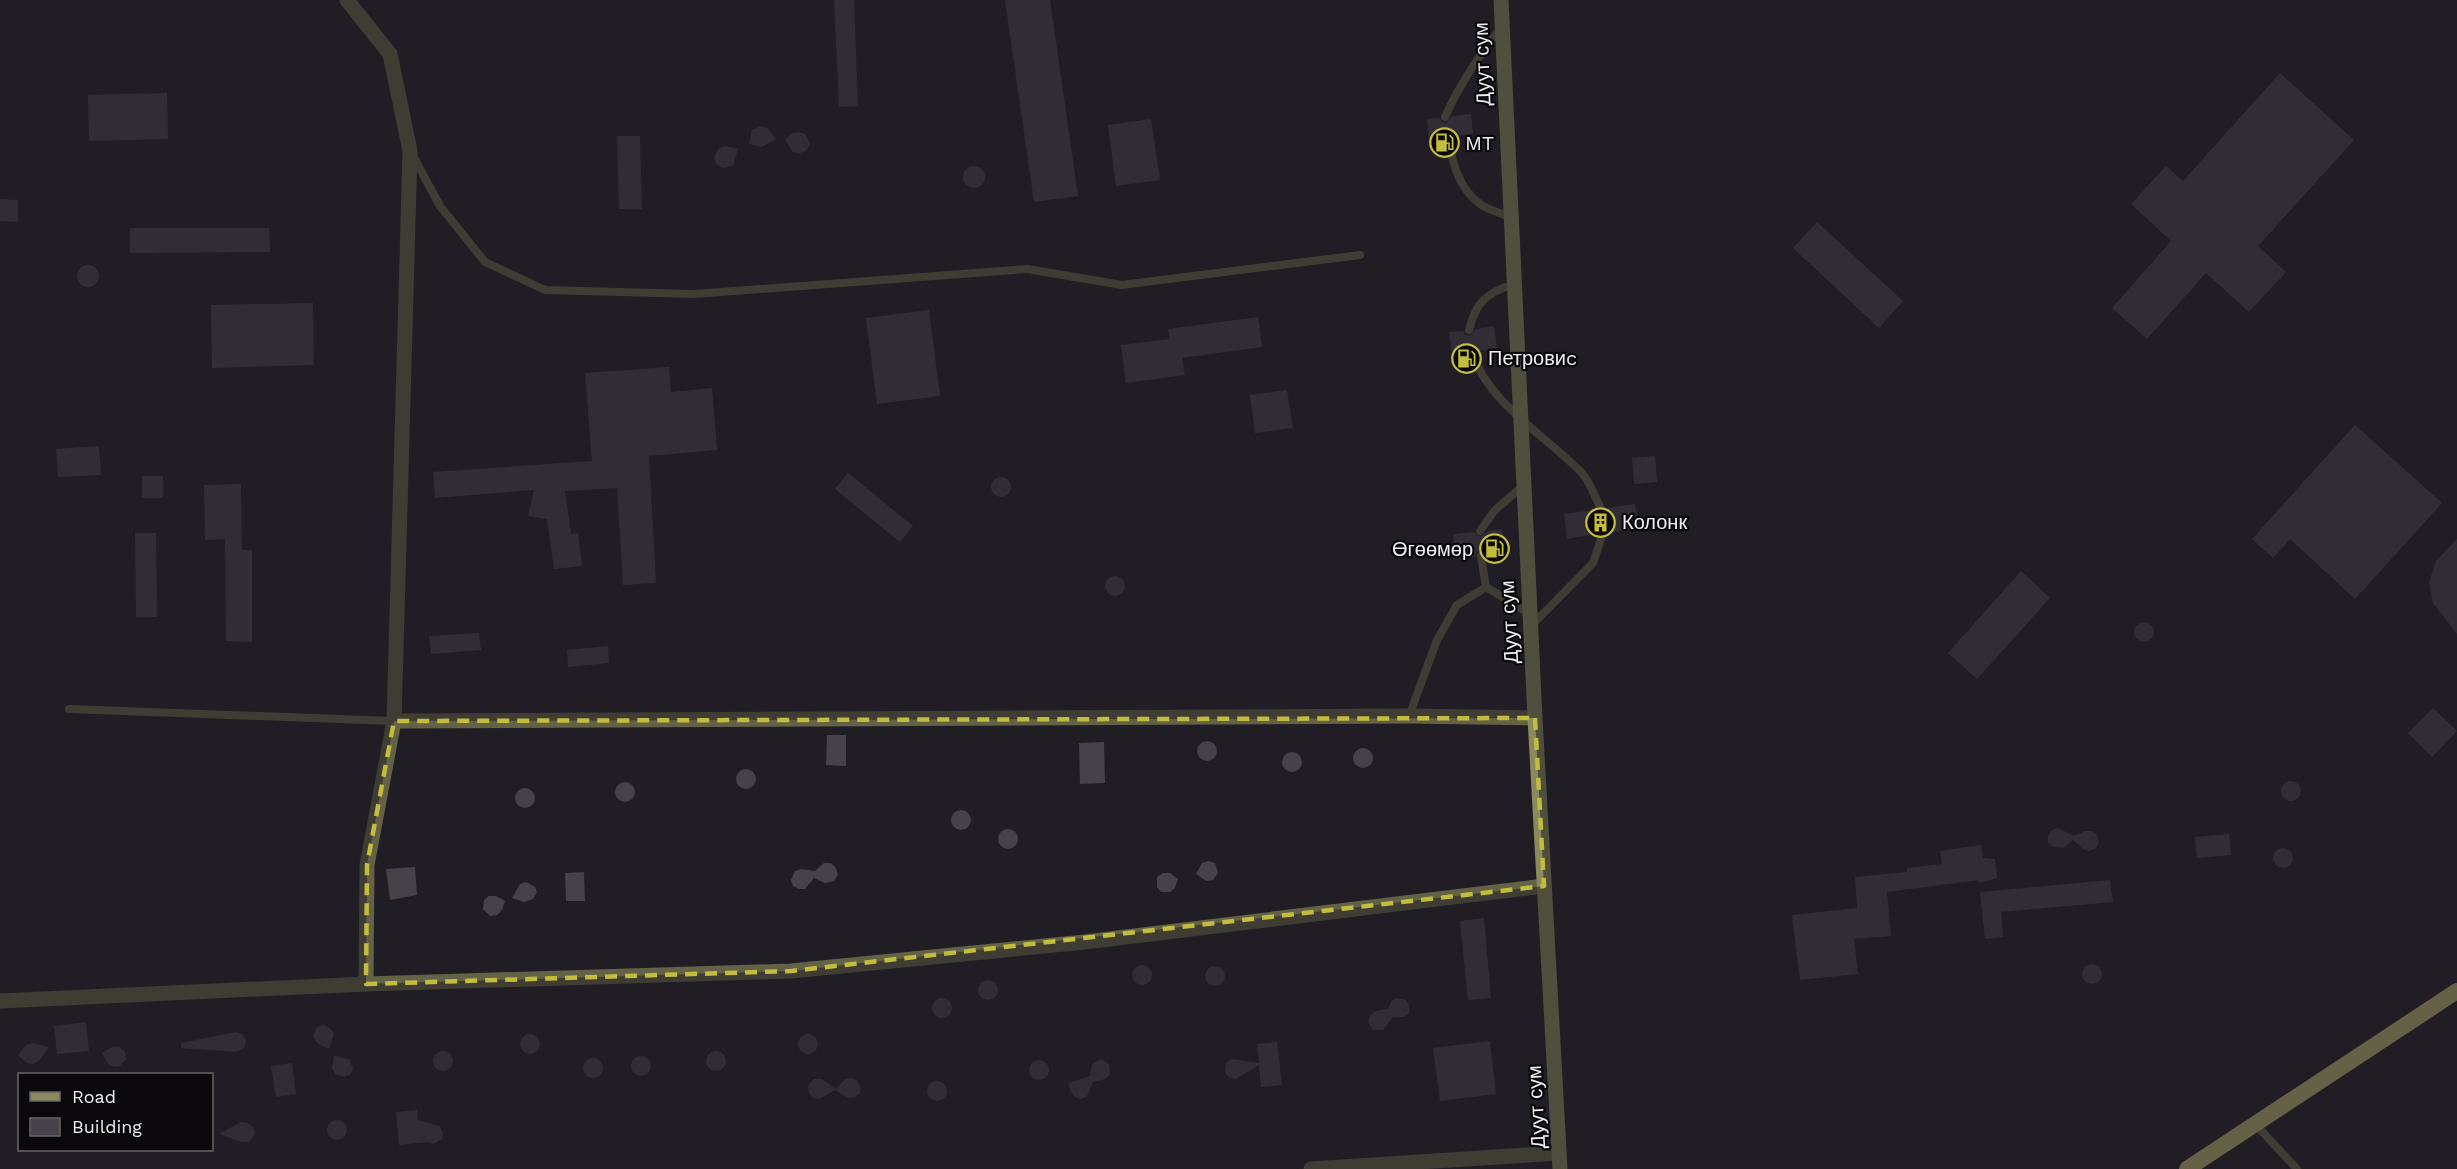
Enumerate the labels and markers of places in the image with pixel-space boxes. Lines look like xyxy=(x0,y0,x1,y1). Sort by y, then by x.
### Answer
fuel station icon: MT xyxy=(1428,127,1460,159)
place label: MT xyxy=(1465,131,1494,155)
fuel station icon: Петровиc xyxy=(1451,342,1483,374)
place label: Петровиc xyxy=(1488,346,1577,370)
building icon: Колонк xyxy=(1585,506,1617,538)
place label: Колонк xyxy=(1622,510,1687,534)
fuel station icon: Өгөөмөр xyxy=(1478,533,1510,565)
place label: Өгөөмөр xyxy=(1392,537,1473,561)

